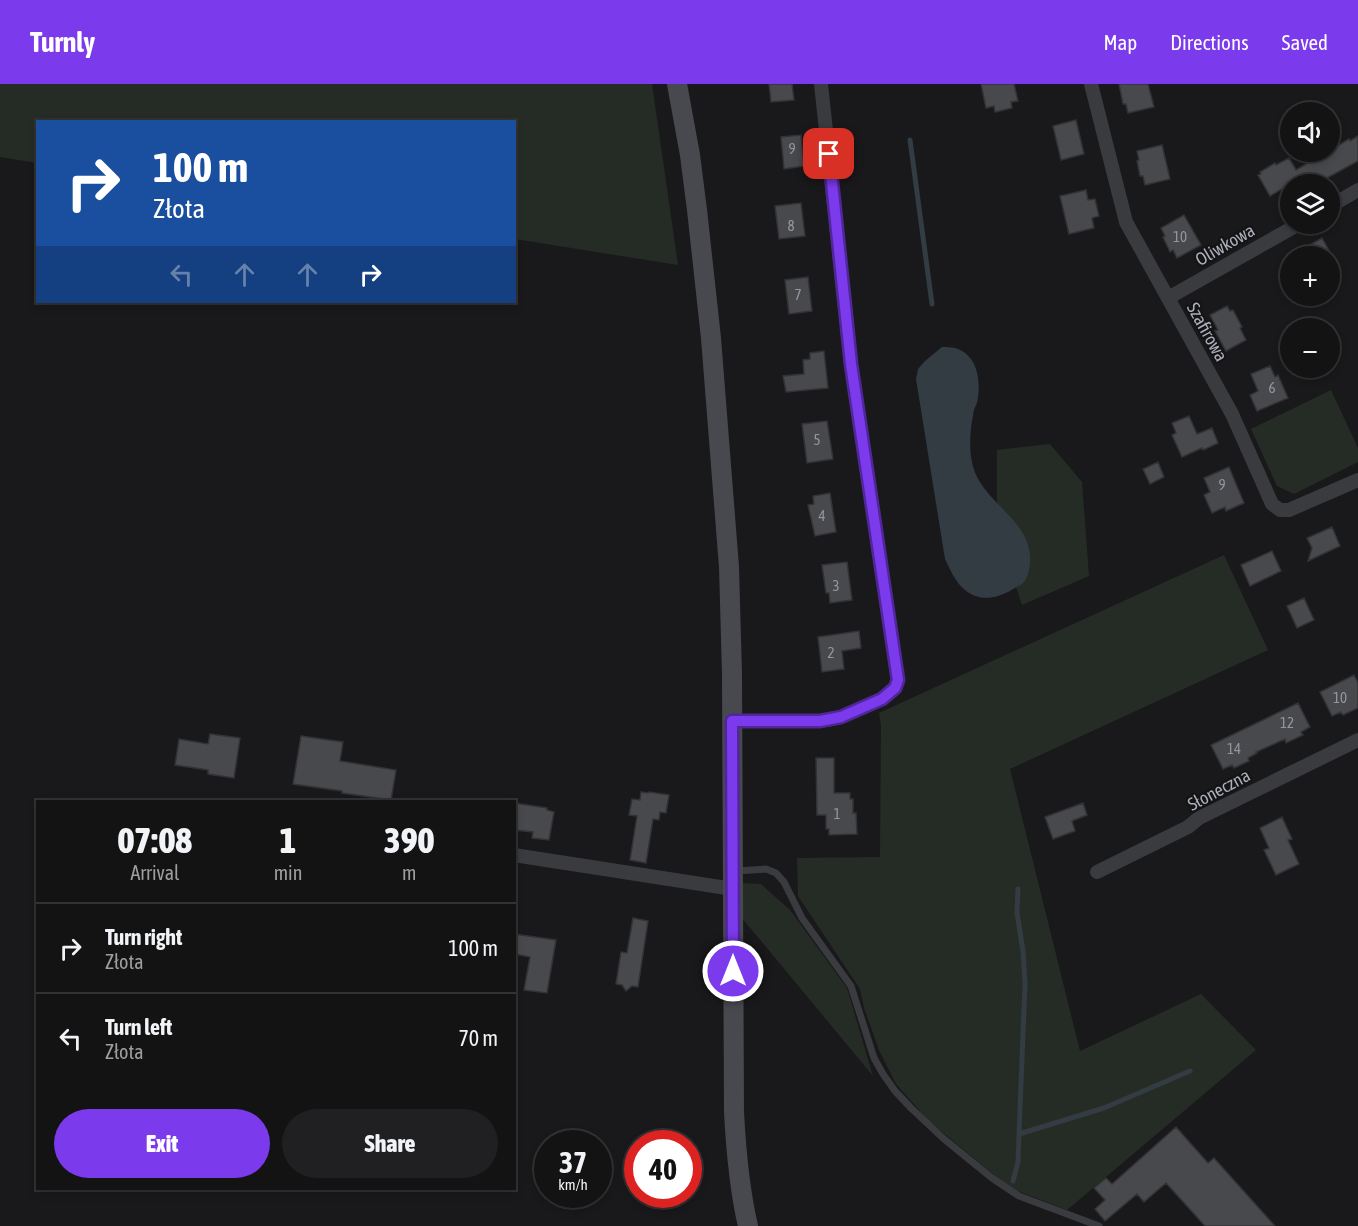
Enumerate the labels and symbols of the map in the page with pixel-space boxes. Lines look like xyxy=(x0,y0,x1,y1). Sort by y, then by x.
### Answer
pin xyxy=(803,128,854,179)
house number: 9 xyxy=(788,140,796,157)
house number: 8 xyxy=(787,217,795,234)
street label: Oliwkowa xyxy=(1191,219,1258,270)
house number: 10 xyxy=(1173,228,1187,245)
house number: 7 xyxy=(794,286,802,303)
street label: Szafirowa xyxy=(1183,299,1232,365)
house number: 6 xyxy=(1268,379,1276,396)
house number: 5 xyxy=(813,431,821,448)
house number: 9 xyxy=(1218,476,1226,493)
house number: 4 xyxy=(818,507,826,524)
house number: 3 xyxy=(832,577,840,594)
house number: 2 xyxy=(827,644,835,661)
house number: 10 xyxy=(1333,689,1347,706)
house number: 12 xyxy=(1280,714,1294,731)
house number: 14 xyxy=(1227,740,1241,757)
street label: Słoneczna xyxy=(1184,764,1254,815)
house number: 1 xyxy=(833,805,841,822)
position arrow xyxy=(701,939,765,1003)
speed limit sign: 40 xyxy=(624,1130,702,1208)

